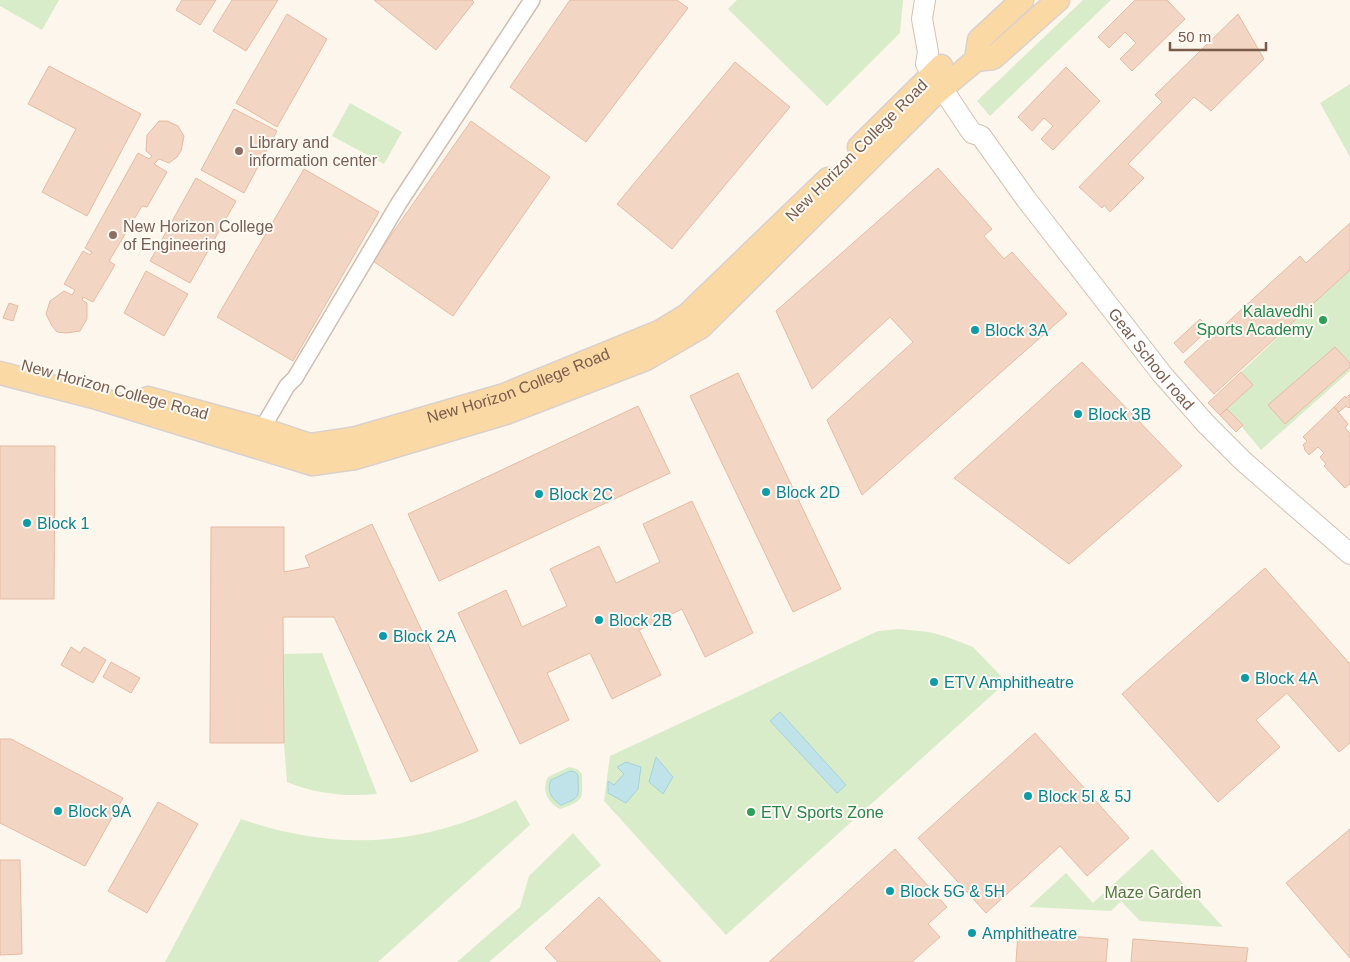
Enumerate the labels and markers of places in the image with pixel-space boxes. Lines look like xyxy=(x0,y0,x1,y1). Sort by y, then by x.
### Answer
place label: Library and information center xyxy=(249,134,378,169)
marker: Library and information center xyxy=(233,145,245,157)
place label: New Horizon College of Engineering xyxy=(123,218,273,253)
marker: New Horizon College of Engineering xyxy=(107,229,119,241)
place label: Kalavedhi Sports Academy xyxy=(1197,303,1313,338)
marker: Kalavedhi Sports Academy xyxy=(1317,314,1329,326)
place label: Block 3A xyxy=(985,322,1048,339)
marker: Block 3A xyxy=(969,324,981,336)
place label: Block 3B xyxy=(1088,406,1151,423)
marker: Block 3B xyxy=(1072,408,1084,420)
place label: Block 2D xyxy=(776,484,840,501)
place label: Block 2C xyxy=(549,486,613,503)
marker: Block 2D xyxy=(760,486,772,498)
marker: Block 2C xyxy=(533,488,545,500)
place label: Block 1 xyxy=(37,515,90,532)
marker: Block 1 xyxy=(21,517,33,529)
place label: Block 2B xyxy=(609,612,672,629)
marker: Block 2B xyxy=(593,614,605,626)
place label: Block 2A xyxy=(393,628,456,645)
marker: Block 2A xyxy=(377,630,389,642)
place label: Block 4A xyxy=(1255,670,1318,687)
marker: Block 4A xyxy=(1239,672,1251,684)
place label: ETV Amphitheatre xyxy=(944,674,1074,691)
marker: ETV Amphitheatre xyxy=(928,676,940,688)
place label: Block 5I & 5J xyxy=(1038,788,1131,805)
marker: Block 5I & 5J xyxy=(1022,790,1034,802)
place label: Block 9A xyxy=(68,803,131,820)
place label: ETV Sports Zone xyxy=(761,804,884,821)
marker: Block 9A xyxy=(52,805,64,817)
marker: ETV Sports Zone xyxy=(745,806,757,818)
place label: Block 5G & 5H xyxy=(900,883,1005,900)
marker: Block 5G & 5H xyxy=(884,885,896,897)
place label: Amphitheatre xyxy=(982,925,1077,942)
marker: Amphitheatre xyxy=(966,927,978,939)

